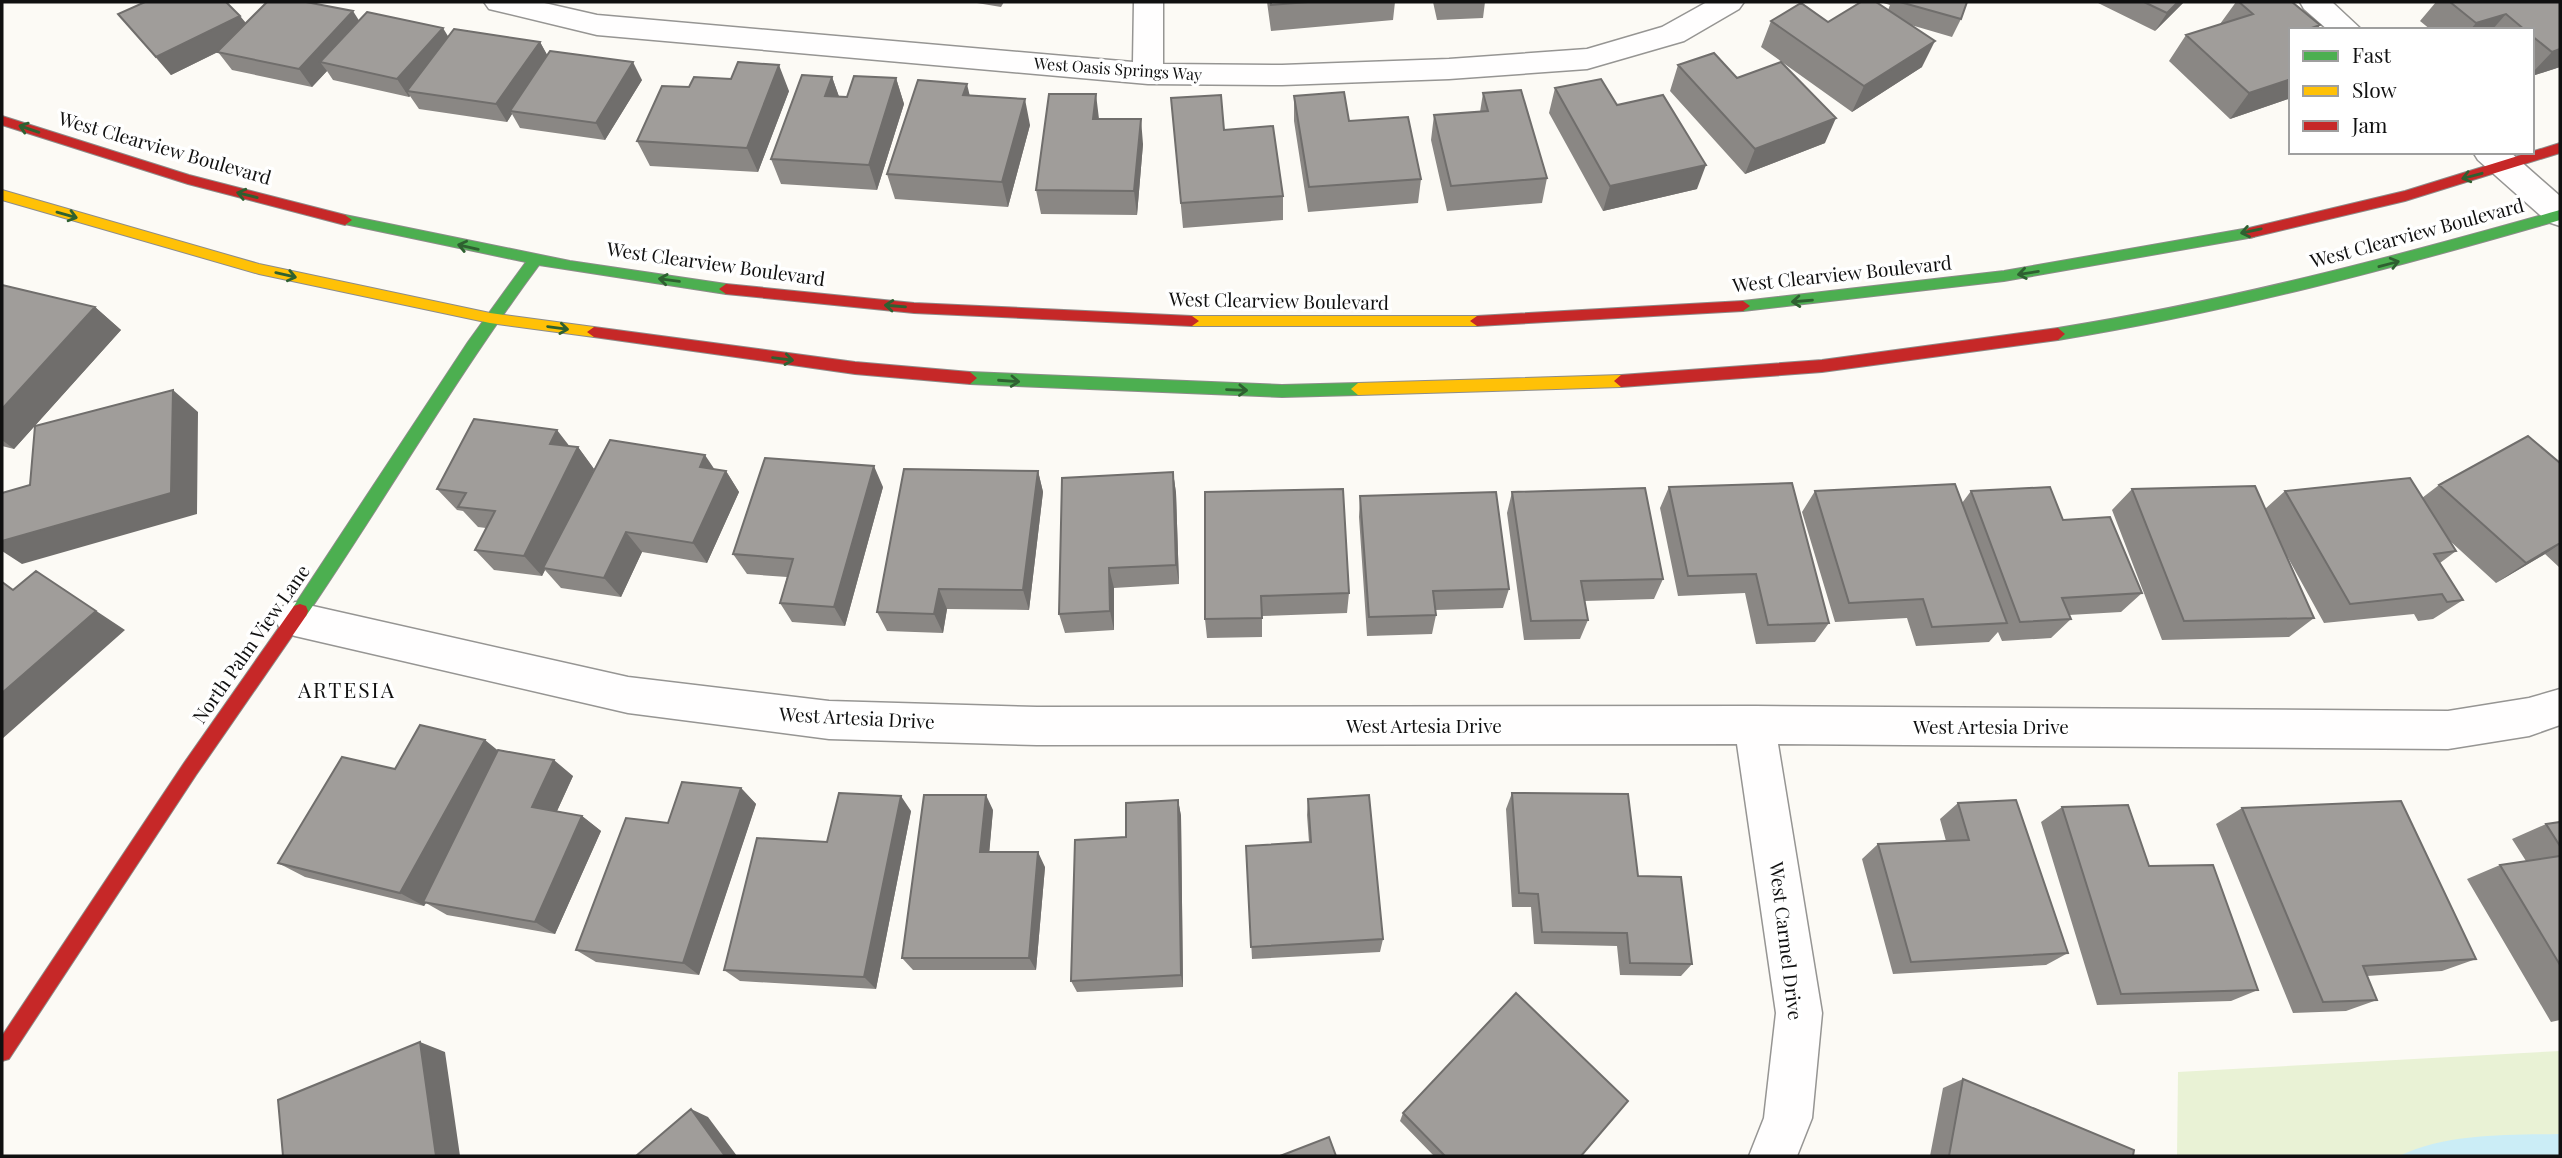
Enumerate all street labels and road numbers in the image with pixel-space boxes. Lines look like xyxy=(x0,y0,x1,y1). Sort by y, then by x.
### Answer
street label: West Oasis Springs Way xyxy=(1032,52,1203,85)
street label: West Clearview Boulevard xyxy=(55,104,275,190)
street label: West Clearview Boulevard xyxy=(2306,191,2526,273)
street label: West Clearview Boulevard xyxy=(604,235,827,291)
street label: West Clearview Boulevard xyxy=(1730,249,1953,298)
street label: West Clearview Boulevard xyxy=(1168,285,1389,315)
street label: North Palm View Lane xyxy=(185,559,315,728)
street label: West Artesia Drive xyxy=(778,700,936,734)
street label: West Artesia Drive xyxy=(1345,712,1502,738)
street label: West Artesia Drive xyxy=(1912,713,2069,739)
street label: West Carmel Drive xyxy=(1764,859,1810,1022)

